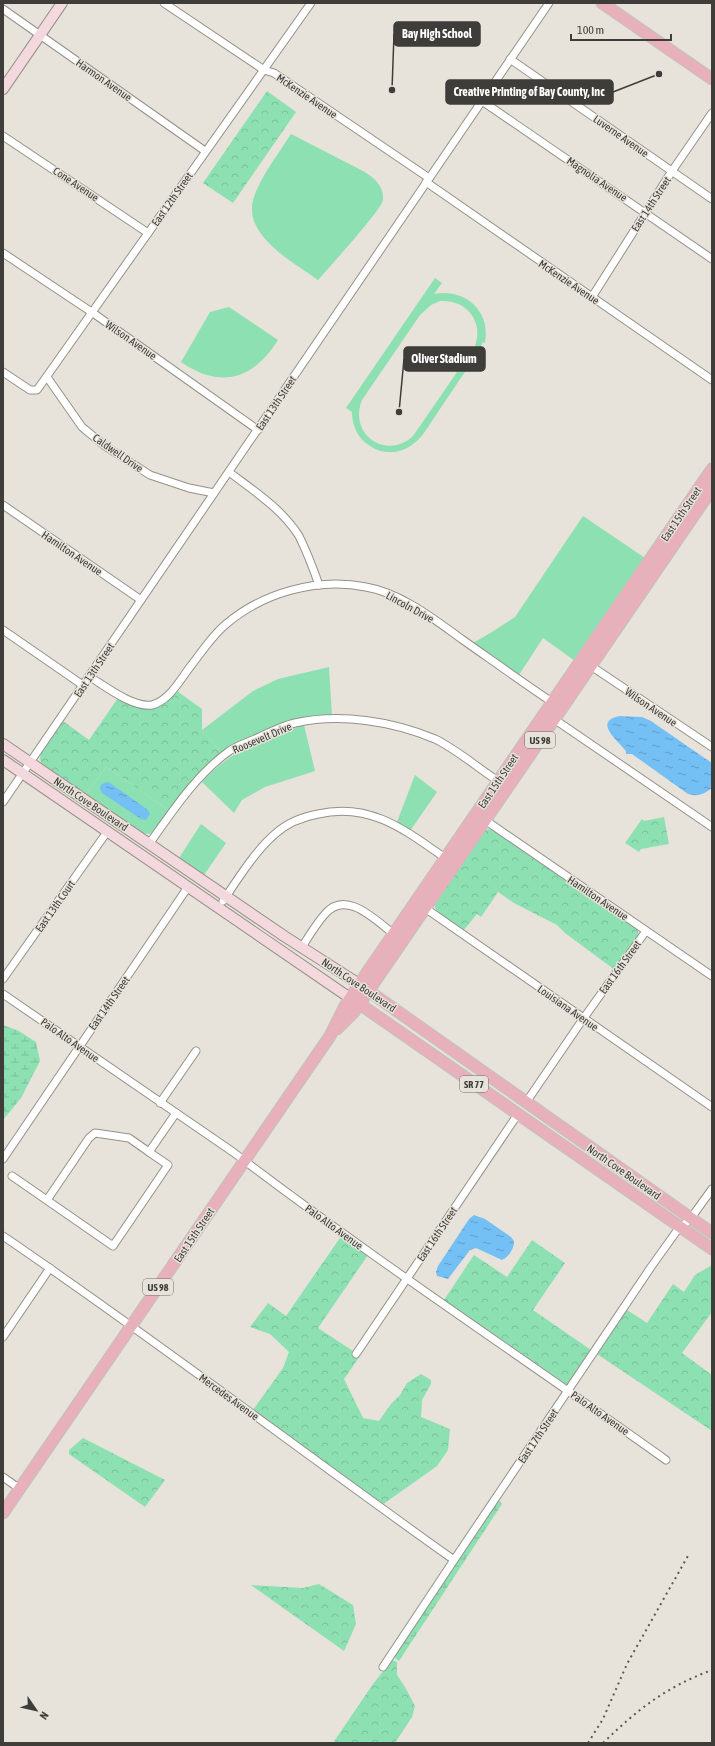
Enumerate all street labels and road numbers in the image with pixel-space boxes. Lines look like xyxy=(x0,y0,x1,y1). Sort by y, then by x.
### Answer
street label: Harmon Avenue xyxy=(74,56,134,104)
street label: McKenzie Avenue xyxy=(274,71,340,121)
street label: Luverne Avenue xyxy=(591,113,651,159)
street label: Magnolia Avenue xyxy=(565,154,629,204)
street label: Cone Avenue xyxy=(51,164,101,204)
street label: East 12th Street xyxy=(149,170,195,228)
street label: East 14th Street xyxy=(629,174,673,234)
street label: McKenzie Avenue xyxy=(536,257,602,307)
street label: Wilson Avenue xyxy=(103,318,159,362)
street label: East 13th Street xyxy=(253,374,299,432)
street label: Caldwell Drive xyxy=(91,431,145,475)
street label: East 15th Street xyxy=(658,485,704,543)
street label: Hamilton Avenue xyxy=(39,528,105,578)
street label: Lincoln Drive xyxy=(384,589,436,625)
street label: East 13th Street xyxy=(71,641,117,699)
street label: Wilson Avenue xyxy=(623,685,679,729)
street label: Roosevelt Drive xyxy=(231,720,293,756)
road number: US 98 xyxy=(525,732,555,748)
street label: East 15th Street xyxy=(475,752,521,810)
street label: North Cove Boulevard xyxy=(52,775,130,833)
street label: Hamilton Avenue xyxy=(565,873,631,923)
street label: East 13th Court xyxy=(33,878,77,934)
street label: East 16th Street xyxy=(597,938,643,996)
street label: North Cove Boulevard xyxy=(320,956,398,1014)
street label: East 14th Street xyxy=(86,974,132,1032)
street label: Louisiana Avenue xyxy=(535,983,601,1033)
street label: Palo Alto Avenue xyxy=(39,1016,101,1064)
road number: SR 77 xyxy=(460,1076,488,1092)
street label: North Cove Boulevard xyxy=(585,1142,663,1202)
street label: Palo Alto Avenue xyxy=(303,1202,365,1252)
street label: East 16th Street xyxy=(414,1205,460,1263)
street label: East 15th Street xyxy=(171,1206,217,1264)
road number: US 98 xyxy=(143,1279,173,1295)
street label: Mercedes Avenue xyxy=(197,1371,261,1423)
street label: Palo Alto Avenue xyxy=(569,1389,631,1437)
street label: East 17th Street xyxy=(515,1407,561,1465)

